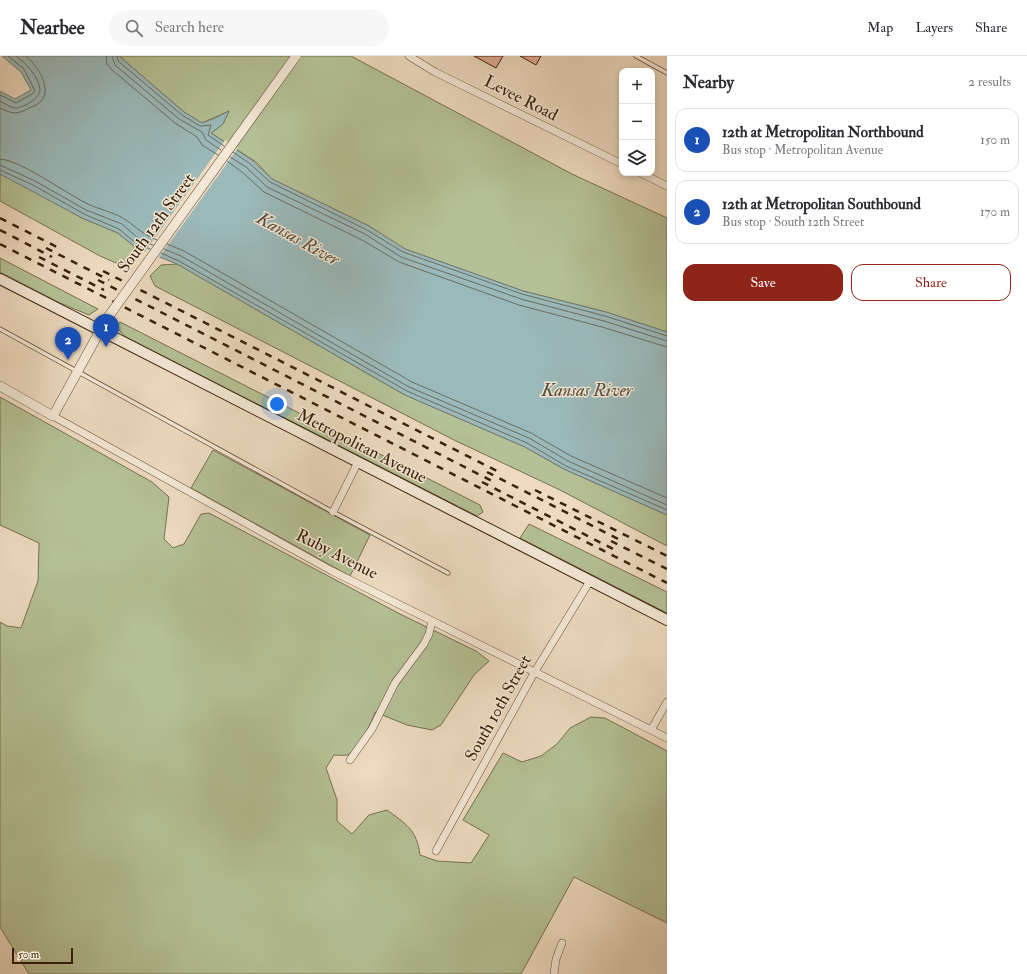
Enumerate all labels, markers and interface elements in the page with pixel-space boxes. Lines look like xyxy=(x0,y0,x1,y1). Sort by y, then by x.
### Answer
search box xyxy=(109,10,389,46)
text: Nearbee xyxy=(20,16,85,40)
icon: search xyxy=(123,17,145,39)
text: Search here xyxy=(155,18,224,37)
text: Map xyxy=(867,19,893,36)
text: Layers xyxy=(915,19,953,36)
text: Share xyxy=(975,19,1007,36)
map controls xyxy=(619,68,655,176)
button: + xyxy=(619,68,655,104)
street label: Levee Road xyxy=(481,71,562,126)
text: Nearby xyxy=(683,72,734,93)
text: 2 results xyxy=(968,74,1011,90)
button: − xyxy=(619,104,655,140)
text: 12th at Metropolitan Northbound xyxy=(722,123,924,142)
text: 1 xyxy=(695,132,699,148)
text: 150 m xyxy=(980,132,1010,148)
button: layers xyxy=(619,140,655,176)
text: Bus stop · Metropolitan Avenue xyxy=(722,142,883,158)
street label: South 12th Street xyxy=(113,169,199,277)
text: 12th at Metropolitan Southbound xyxy=(722,195,921,214)
text: 2 xyxy=(694,204,700,220)
text: 170 m xyxy=(980,204,1010,220)
water label: Kansas River xyxy=(252,206,345,272)
text: Bus stop · South 12th Street xyxy=(722,214,864,230)
button: Save xyxy=(683,264,843,301)
button: Share xyxy=(851,264,1011,301)
pin: 1 xyxy=(93,314,119,347)
pin: 2 xyxy=(55,327,81,360)
water label: Kansas River xyxy=(540,379,634,402)
your location xyxy=(267,394,287,414)
street label: Metropolitan Avenue xyxy=(293,404,430,489)
street label: Ruby Avenue xyxy=(292,524,382,585)
street label: South 10th Street xyxy=(460,651,536,765)
scale bar xyxy=(12,946,73,965)
text: 50 m xyxy=(18,948,39,961)

